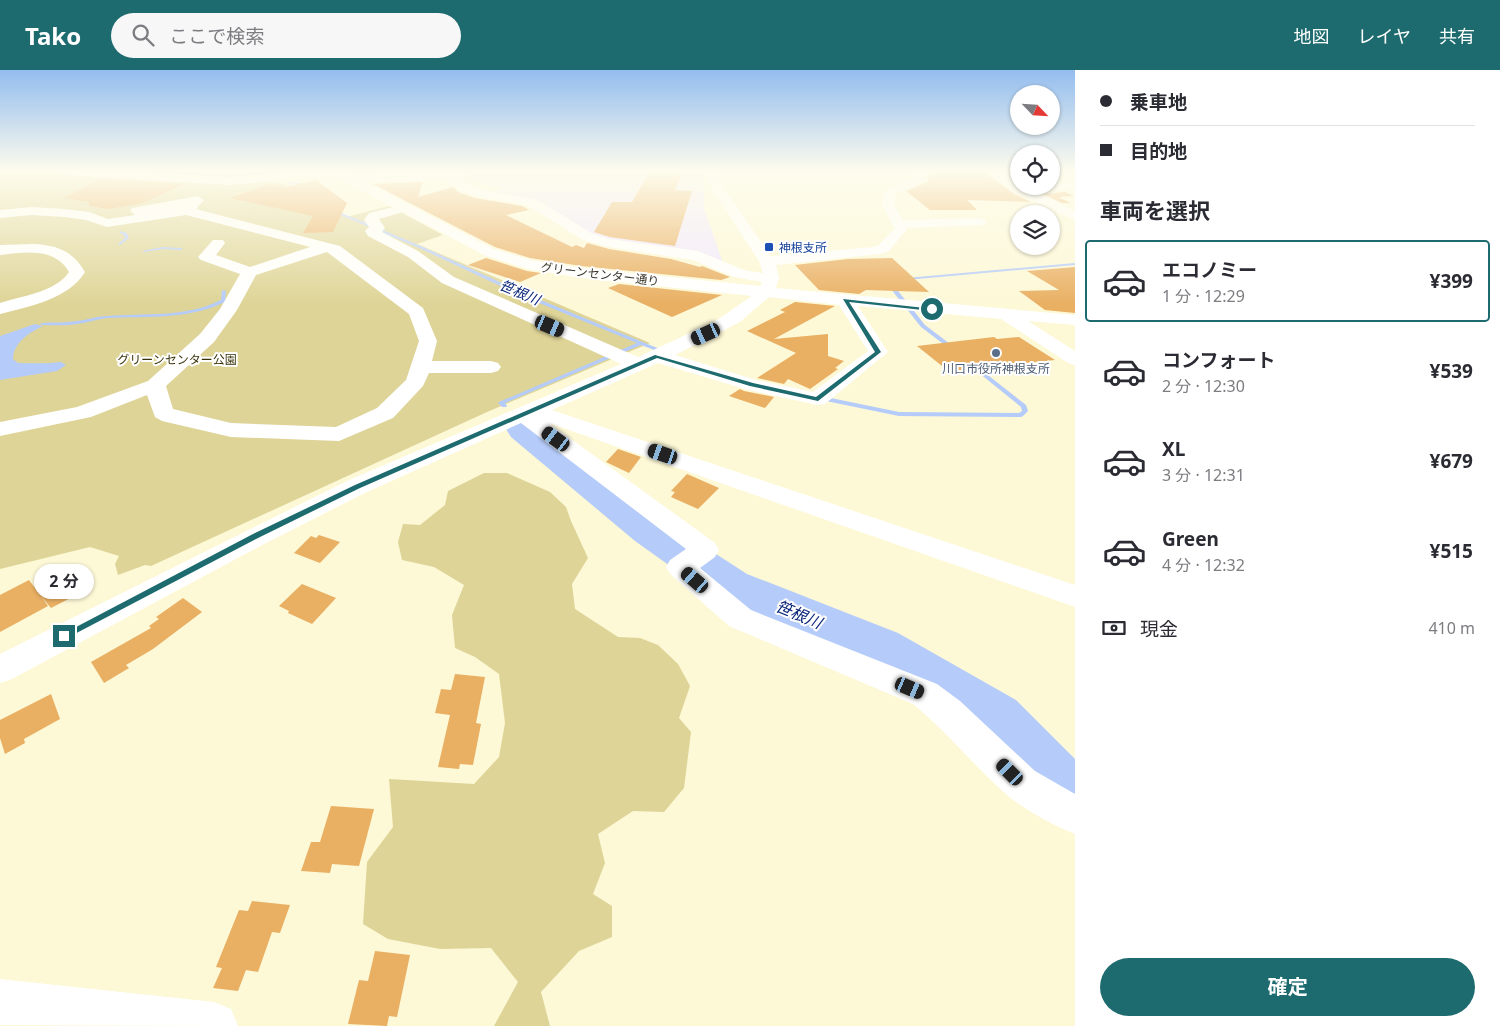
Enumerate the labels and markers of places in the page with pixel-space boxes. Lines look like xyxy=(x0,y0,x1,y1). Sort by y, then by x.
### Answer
place label: 神根支所 xyxy=(779,239,827,256)
marker: 神根支所 xyxy=(763,241,775,253)
marker: 川口市役所神根支所 xyxy=(990,347,1002,359)
place label: 川口市役所神根支所 xyxy=(942,360,1050,377)

